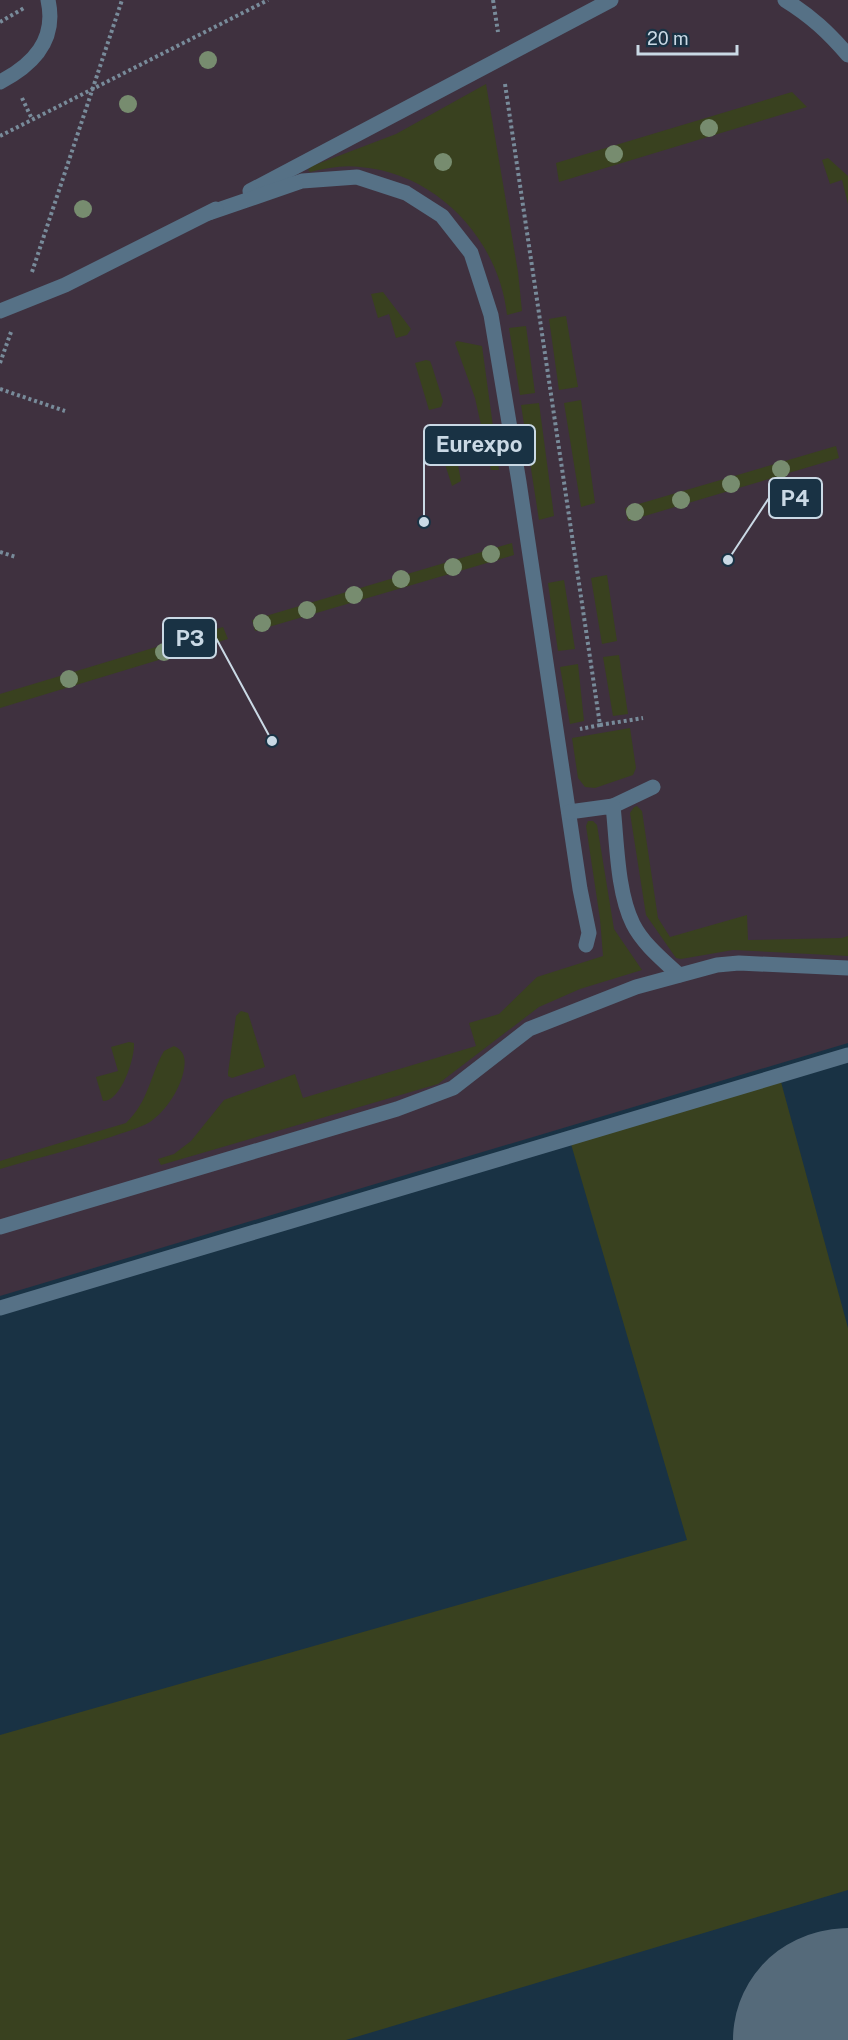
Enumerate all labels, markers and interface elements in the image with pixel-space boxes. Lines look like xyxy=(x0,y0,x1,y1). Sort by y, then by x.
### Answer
scale bar xyxy=(638,18,737,56)
text: 20 m xyxy=(647,28,689,49)
callout: Eurexpo xyxy=(424,425,535,465)
text: Eurexpo xyxy=(436,431,522,457)
callout: P4 xyxy=(769,478,822,518)
text: P4 xyxy=(781,485,809,511)
callout: P3 xyxy=(163,618,216,658)
text: P3 xyxy=(176,625,205,651)

